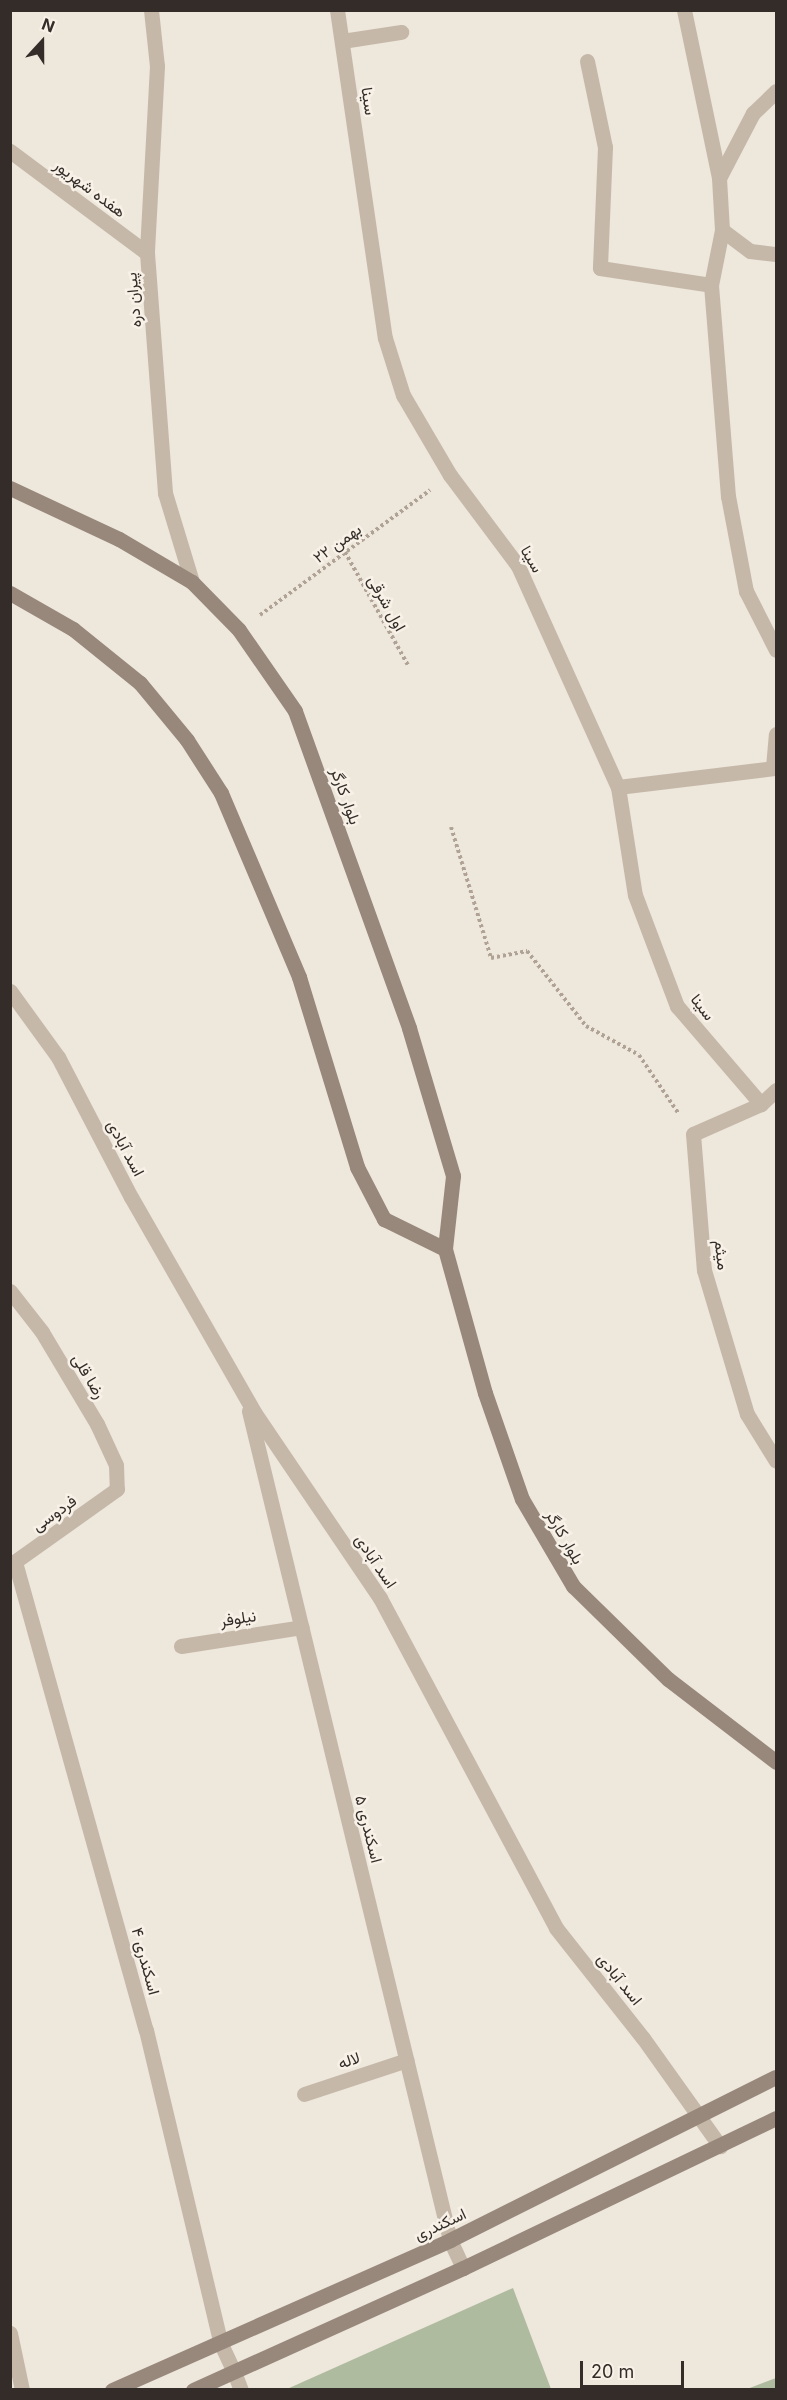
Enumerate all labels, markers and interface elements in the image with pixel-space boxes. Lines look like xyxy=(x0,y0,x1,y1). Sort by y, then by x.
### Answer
north arrow xyxy=(12,12,72,72)
text: N xyxy=(39,14,58,37)
street label: سینا xyxy=(358,86,380,116)
street label: هفده شهریور xyxy=(50,155,130,221)
street label: پیران دره xyxy=(121,272,145,328)
street label: ۲۲ بهمن xyxy=(309,519,365,567)
street label: سینا xyxy=(517,542,547,576)
street label: اول شرقی xyxy=(364,572,410,634)
street label: بلوار کارگر xyxy=(327,765,365,827)
street label: سینا xyxy=(687,990,719,1024)
street label: اسد آبادی xyxy=(103,1117,149,1179)
street label: میثم xyxy=(711,1239,733,1271)
street label: رضا قلی xyxy=(68,1350,110,1402)
street label: فردوسی xyxy=(28,1491,80,1535)
street label: بلوار کارگر xyxy=(542,1507,588,1567)
street label: اسد آبادی xyxy=(351,1530,401,1592)
street label: نیلوفر xyxy=(219,1606,257,1630)
street label: اسکندری ۵ xyxy=(351,1793,387,1865)
street label: اسکندری ۴ xyxy=(128,1925,164,1997)
street label: اسد آبادی xyxy=(593,1949,647,2009)
street label: لاله xyxy=(336,2047,362,2073)
street label: اسکندری xyxy=(411,2204,469,2244)
scale bar xyxy=(583,2349,686,2387)
text: 20 m xyxy=(591,2361,634,2382)

